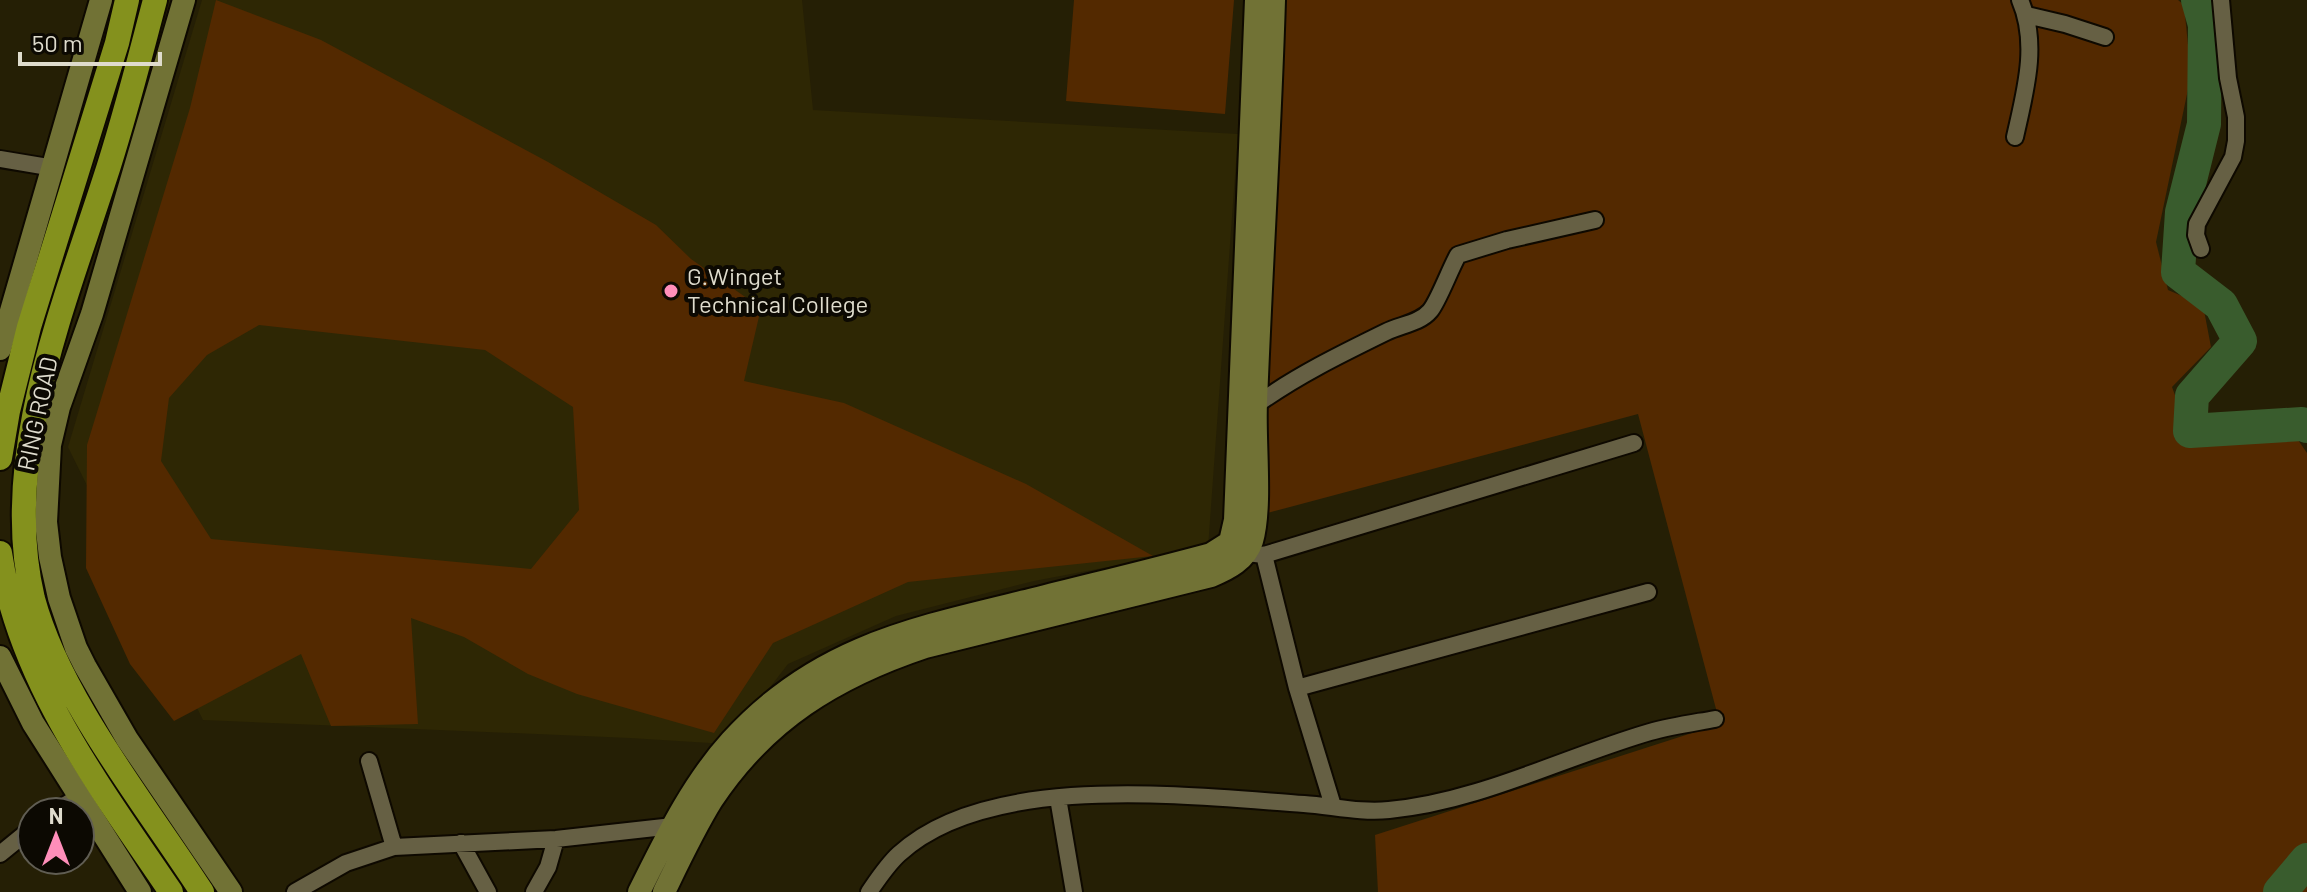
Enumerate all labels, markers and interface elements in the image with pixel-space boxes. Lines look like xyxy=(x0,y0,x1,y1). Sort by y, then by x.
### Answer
scale bar xyxy=(20,16,160,66)
text: 50 m xyxy=(32,28,83,57)
place label: G.Winget Technical College xyxy=(687,261,868,318)
marker: G.Winget Technical College xyxy=(662,282,680,300)
street label: RING ROAD xyxy=(10,354,63,473)
north arrow xyxy=(16,796,96,876)
text: N xyxy=(49,802,63,828)

